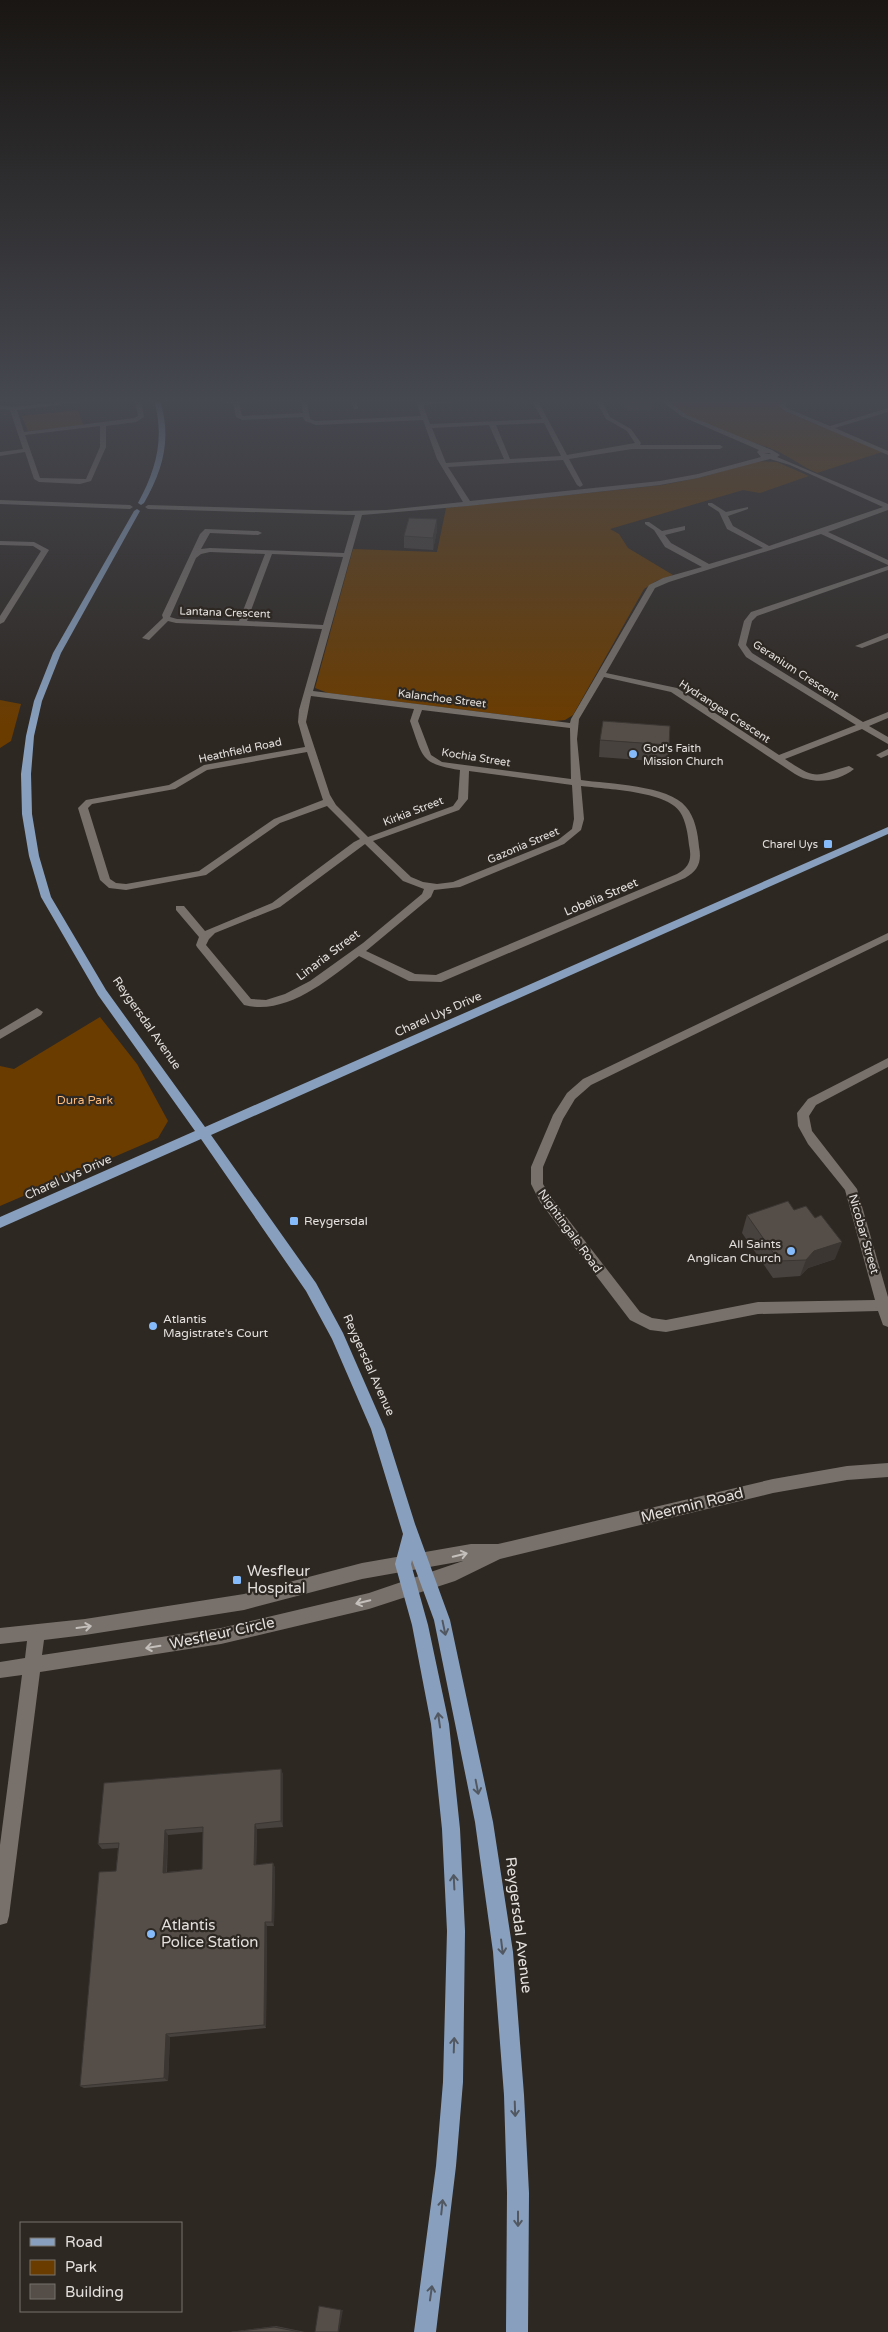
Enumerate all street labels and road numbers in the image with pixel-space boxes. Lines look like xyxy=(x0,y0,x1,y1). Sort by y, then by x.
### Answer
street label: Lantana Crescent xyxy=(179,604,271,621)
street label: Geranium Crescent xyxy=(750,638,841,703)
street label: Hydrangea Crescent xyxy=(677,677,773,746)
street label: Kalanchoe Street xyxy=(397,687,487,710)
street label: Heathfield Road xyxy=(197,735,283,766)
street label: Kochia Street xyxy=(440,746,511,769)
street label: Kirkia Street xyxy=(381,794,445,829)
street label: Gazonia Street xyxy=(485,825,561,866)
street label: Lobelia Street xyxy=(562,875,640,919)
street label: Linaria Street xyxy=(294,926,363,983)
street label: Reygersdal Avenue xyxy=(110,974,184,1072)
street label: Charel Uys Drive xyxy=(392,988,484,1039)
street label: Charel Uys Drive xyxy=(22,1151,114,1202)
street label: Nightingale Road xyxy=(535,1187,605,1275)
street label: Nicobar Street xyxy=(846,1192,882,1276)
street label: Reygersdal Avenue xyxy=(340,1312,398,1418)
street label: Meermin Road xyxy=(639,1484,745,1526)
street label: Wesfleur Circle xyxy=(168,1613,276,1653)
street label: Reygersdal Avenue xyxy=(502,1856,536,1994)

